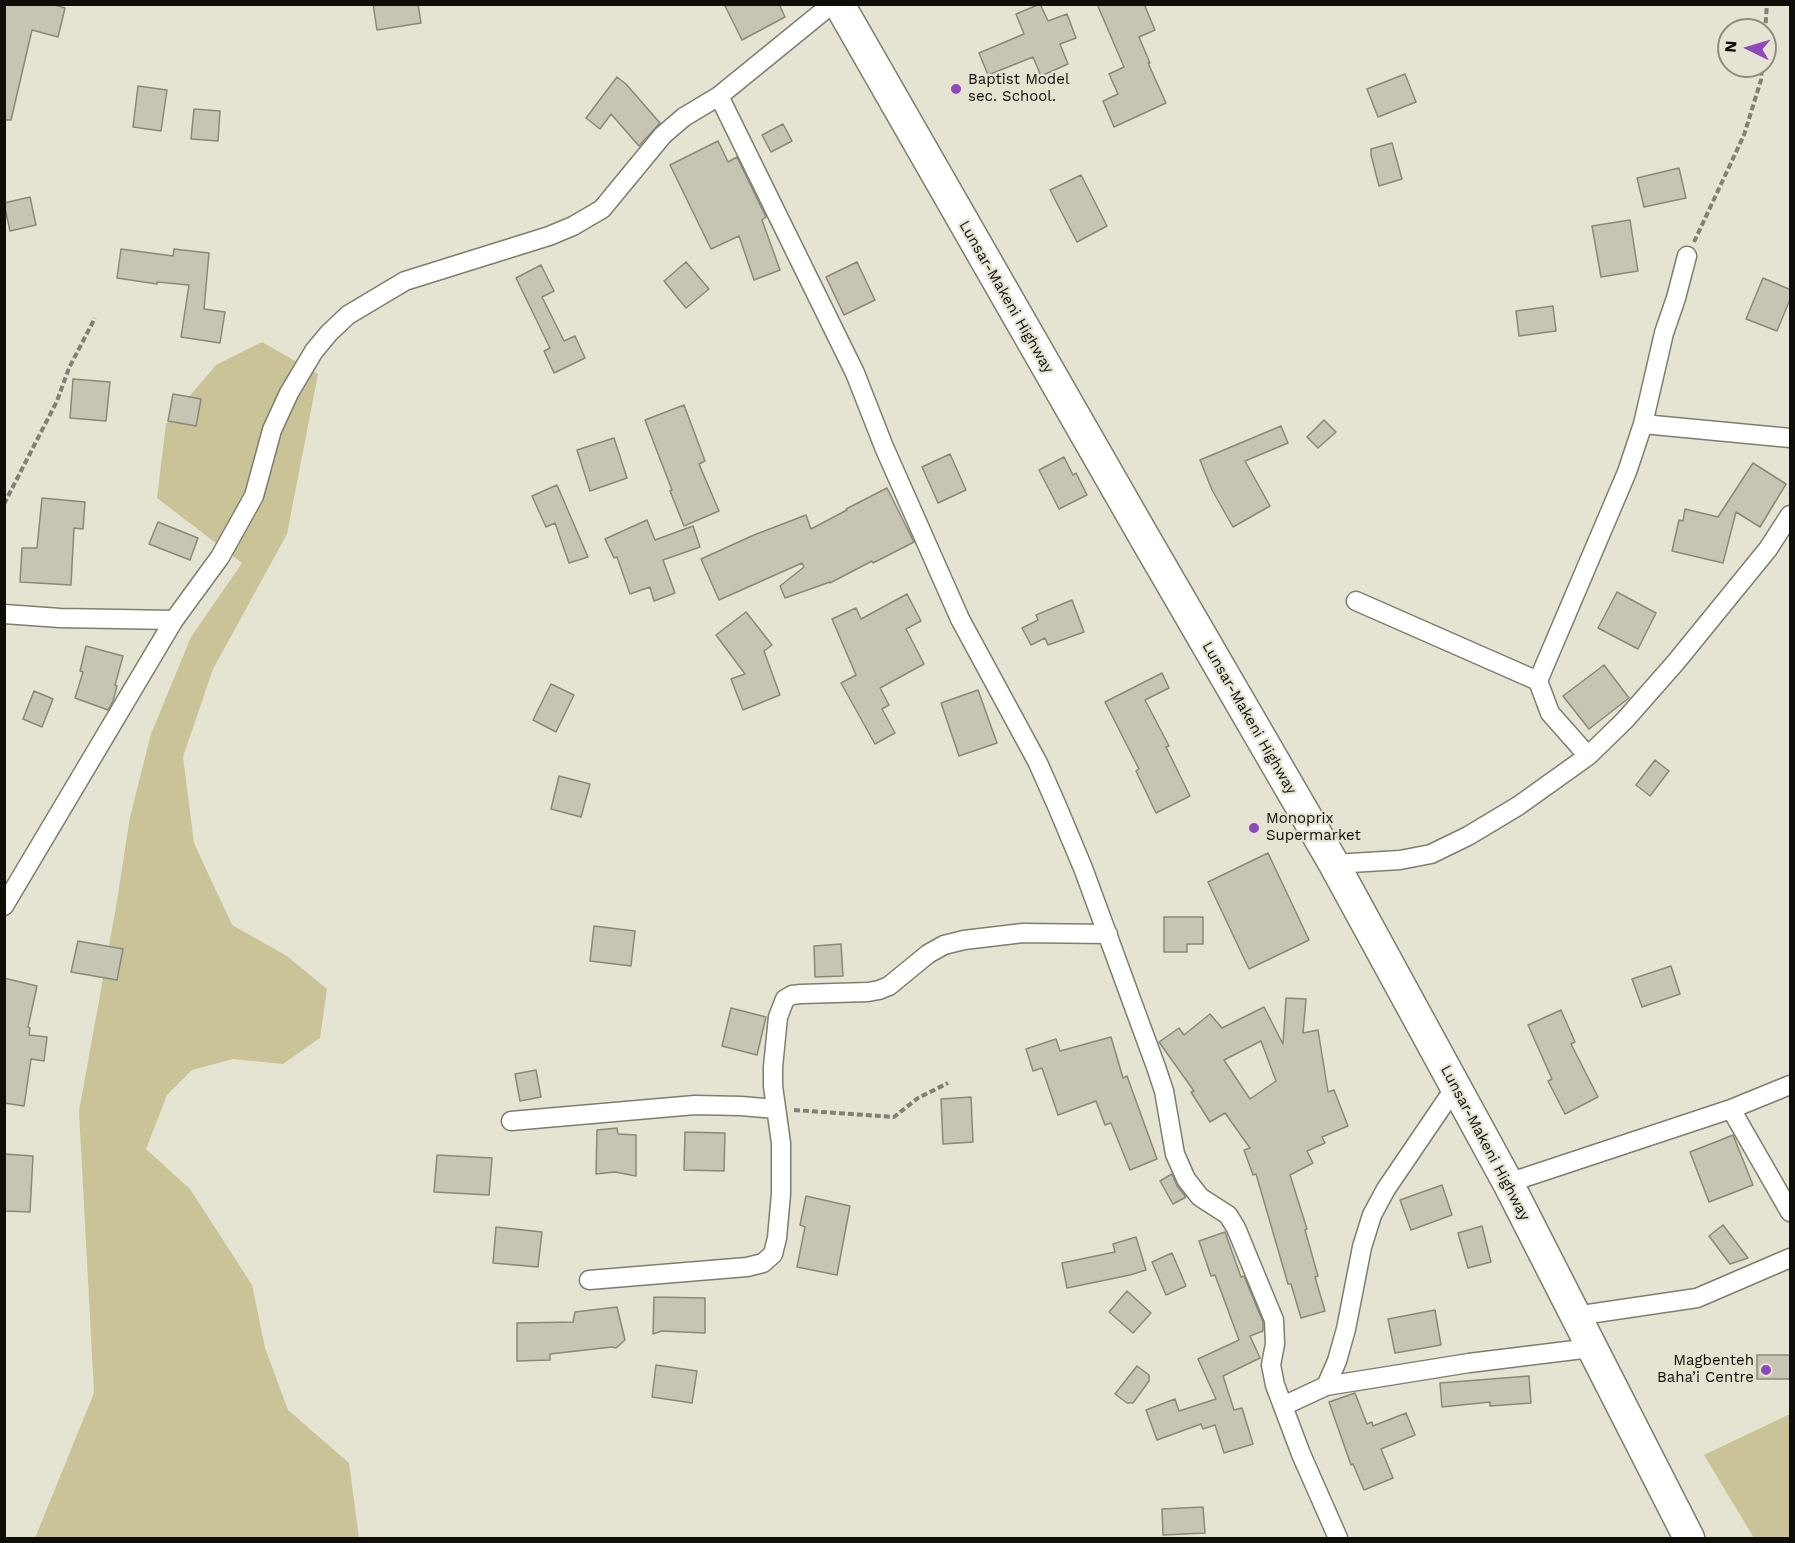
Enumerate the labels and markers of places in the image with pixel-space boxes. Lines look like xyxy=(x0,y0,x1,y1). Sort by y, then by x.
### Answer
place label: Baptist Model sec. School. xyxy=(968,71,1069,106)
marker: Baptist Model sec. School. xyxy=(949,82,963,96)
place label: Monoprix Supermarket xyxy=(1266,810,1361,845)
marker: Monoprix Supermarket xyxy=(1247,821,1261,835)
place label: Magbenteh Baha’i Centre xyxy=(1657,1352,1754,1387)
marker: Magbenteh Baha’i Centre xyxy=(1759,1363,1773,1377)

